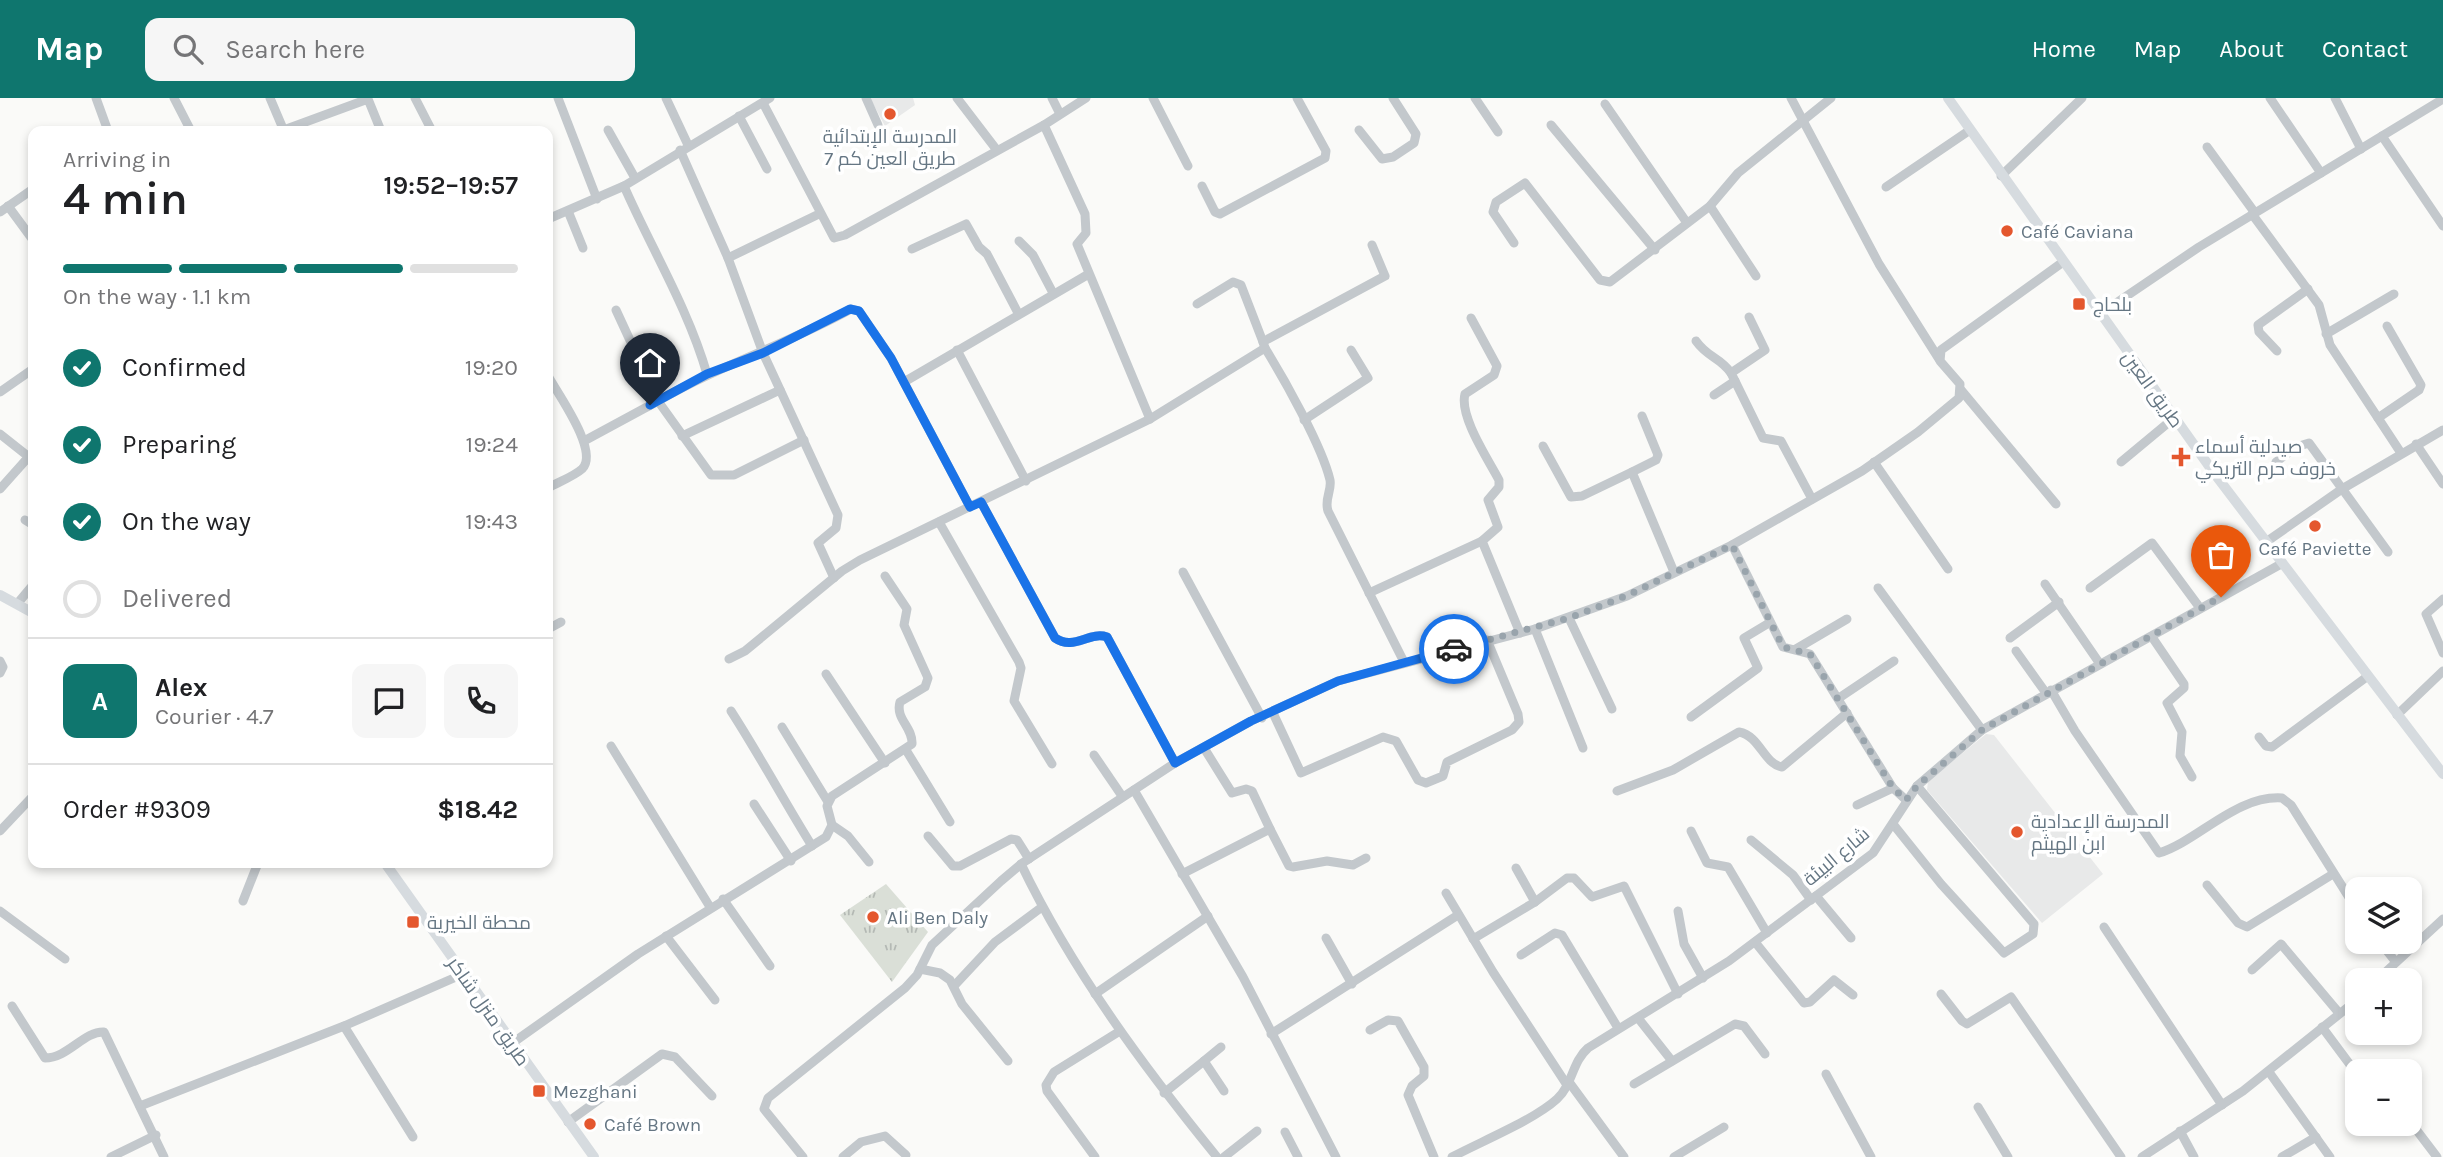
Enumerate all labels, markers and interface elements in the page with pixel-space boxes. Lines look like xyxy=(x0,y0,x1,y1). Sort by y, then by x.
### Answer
search box xyxy=(145,18,635,81)
text: Map xyxy=(35,30,103,68)
icon: search xyxy=(169,30,207,68)
text: Search here xyxy=(225,34,365,65)
text: Home xyxy=(2032,35,2096,63)
text: Map xyxy=(2134,35,2181,63)
text: About xyxy=(2219,35,2284,63)
text: Contact xyxy=(2322,35,2408,63)
marker: المدرسة الإبتدائية طريق العين كم 7 xyxy=(882,106,898,122)
place label: المدرسة الإبتدائية طريق العين كم 7 xyxy=(823,126,957,172)
text: Arriving in xyxy=(63,146,171,173)
text: 19:52–19:57 xyxy=(384,170,518,201)
text: 4 min xyxy=(63,172,188,226)
place label: Café Caviana xyxy=(2021,221,2134,243)
marker: Café Caviana xyxy=(1999,223,2015,239)
text: On the way · 1.1 km xyxy=(63,283,251,310)
place label: بلحاج xyxy=(2093,294,2132,318)
marker: بلحاج xyxy=(2071,296,2087,312)
pin xyxy=(620,333,680,405)
icon: home xyxy=(631,344,669,382)
street label: طريق العين xyxy=(2116,347,2187,433)
icon: check xyxy=(63,349,101,387)
text: Confirmed xyxy=(122,352,247,383)
text: 19:20 xyxy=(465,354,518,381)
icon: check xyxy=(63,426,101,464)
text: Preparing xyxy=(122,429,236,460)
text: 19:24 xyxy=(466,431,518,458)
place label: صيدلية أسماء خروف حرم التريكي xyxy=(2195,435,2336,483)
marker: صيدلية أسماء خروف حرم التريكي xyxy=(2173,449,2189,465)
icon: check xyxy=(63,503,101,541)
text: On the way xyxy=(122,506,251,537)
text: 19:43 xyxy=(465,508,518,535)
marker: Café Paviette xyxy=(2307,518,2323,534)
pin xyxy=(2191,525,2251,597)
icon: bag xyxy=(2202,536,2240,574)
place label: Café Paviette xyxy=(2259,538,2371,560)
text: Delivered xyxy=(122,583,232,614)
courier xyxy=(1419,614,1489,684)
icon: car xyxy=(1435,630,1473,668)
button: chat xyxy=(352,664,426,738)
button: phone xyxy=(444,664,518,738)
text: Alex xyxy=(155,672,207,703)
text: A xyxy=(92,686,108,717)
text: Courier · 4.7 xyxy=(155,703,274,730)
text: Order #9309 xyxy=(63,794,211,825)
text: $18.42 xyxy=(437,794,518,825)
place label: المدرسة الإعدادية ابن الهيثم xyxy=(2031,811,2170,857)
street label: شارع البيئة xyxy=(1799,823,1875,892)
marker: المدرسة الإعدادية ابن الهيثم xyxy=(2009,824,2025,840)
map controls xyxy=(2345,877,2422,1136)
button: layers xyxy=(2345,877,2422,954)
place label: Ali Ben Daly xyxy=(887,907,988,929)
marker: Ali Ben Daly xyxy=(865,909,881,925)
place label: محطة الخيرية xyxy=(427,912,531,934)
marker: محطة الخيرية xyxy=(405,914,421,930)
street label: طريق منزل شاكر xyxy=(441,952,534,1071)
button: + xyxy=(2345,968,2422,1045)
button: − xyxy=(2345,1059,2422,1136)
place label: Mezghani xyxy=(553,1081,638,1103)
marker: Mezghani xyxy=(531,1083,547,1099)
place label: Café Brown xyxy=(604,1114,701,1136)
marker: Café Brown xyxy=(582,1116,598,1132)

